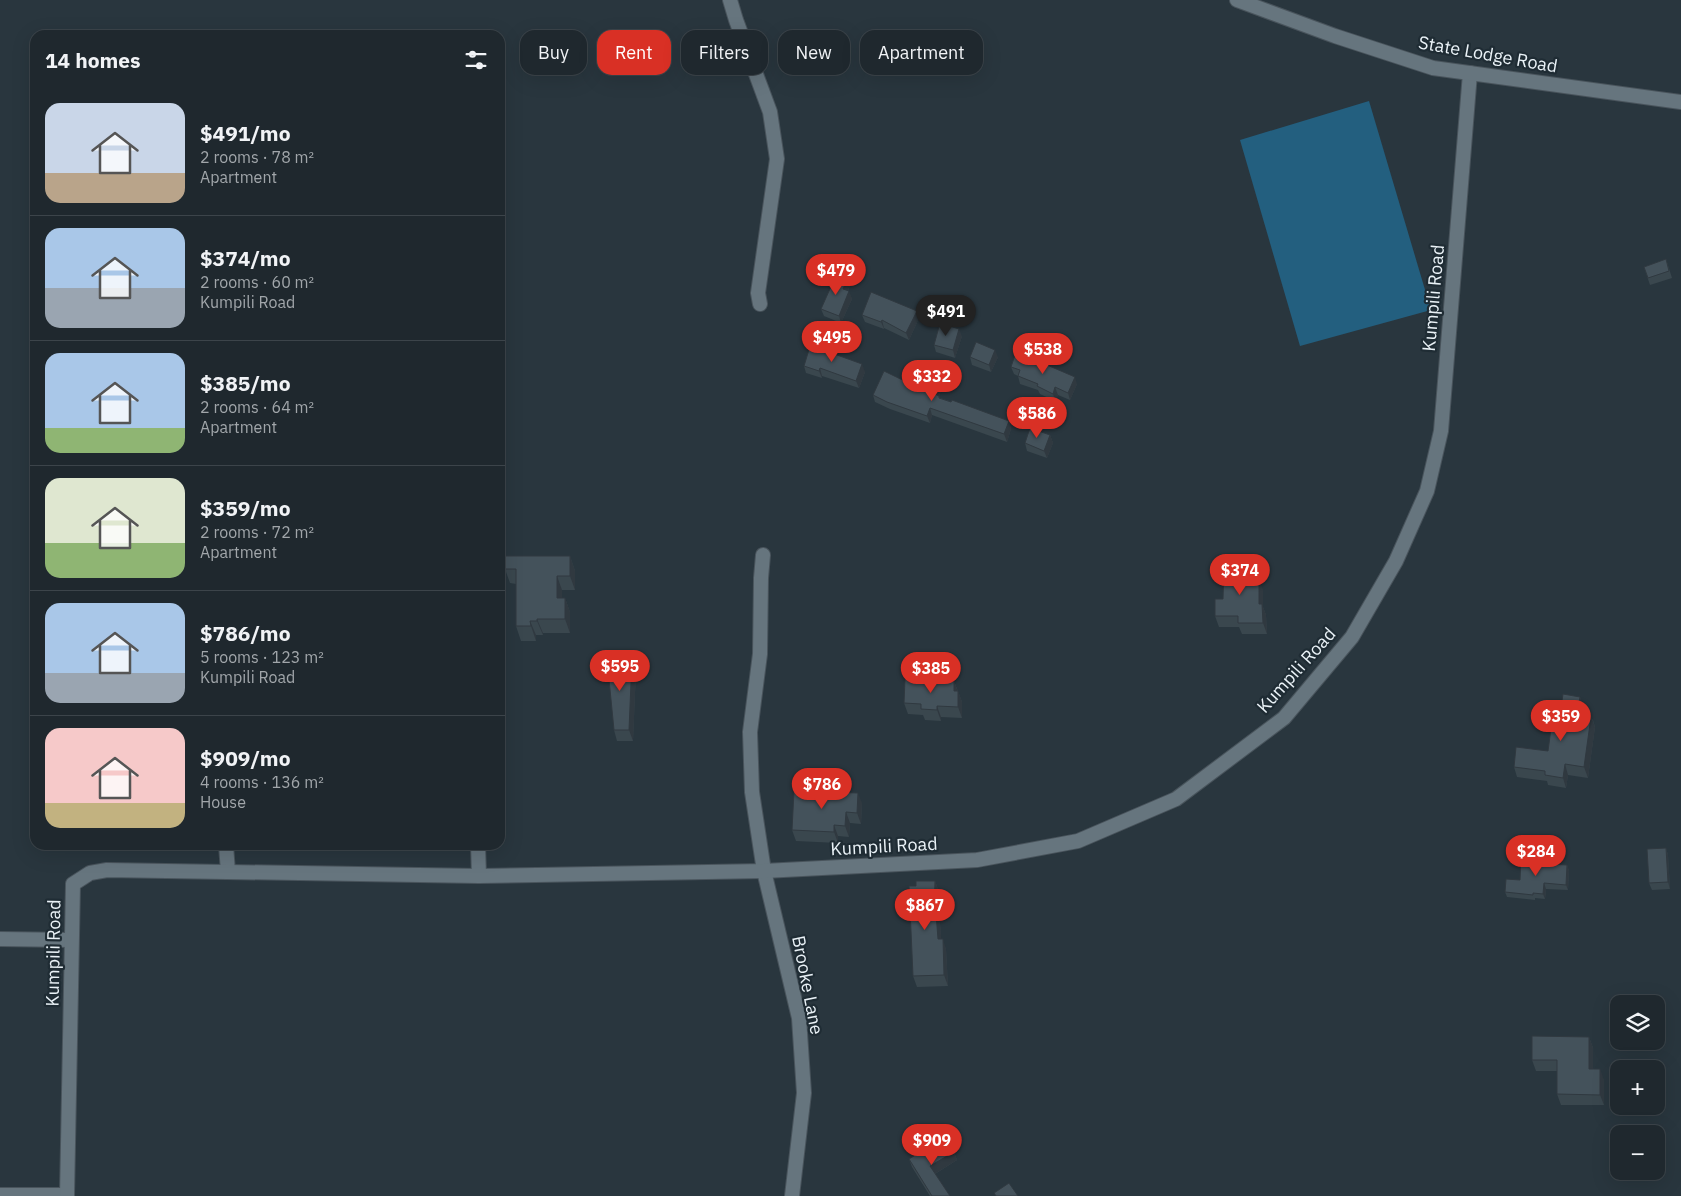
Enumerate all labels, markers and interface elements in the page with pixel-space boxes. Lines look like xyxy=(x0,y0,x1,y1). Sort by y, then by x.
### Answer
chip: Buy xyxy=(520,30,587,75)
chip: Rent xyxy=(597,30,671,75)
chip: Filters xyxy=(681,30,768,75)
chip: New xyxy=(778,30,850,75)
chip: Apartment xyxy=(860,30,983,75)
street label: State Lodge Road xyxy=(1417,30,1559,78)
text: 14 homes xyxy=(45,46,141,74)
icon: filters xyxy=(462,46,490,74)
text: $491/mo xyxy=(200,119,291,147)
icon: home xyxy=(85,123,145,183)
text: 2 rooms · 78 m² xyxy=(200,147,314,167)
text: Apartment xyxy=(200,167,277,187)
text: $374/mo xyxy=(200,244,291,272)
street label: Kumpili Road xyxy=(1417,244,1449,352)
icon: home xyxy=(85,248,145,308)
pin: $479 xyxy=(806,254,866,296)
text: $479 xyxy=(817,260,855,280)
text: 2 rooms · 60 m² xyxy=(200,272,314,292)
text: Kumpili Road xyxy=(200,292,295,312)
pin: $491 xyxy=(916,294,976,337)
text: $491 xyxy=(927,301,965,321)
pin: $495 xyxy=(802,320,862,363)
text: $495 xyxy=(813,327,851,347)
pin: $538 xyxy=(1013,332,1073,375)
text: $538 xyxy=(1024,339,1062,359)
pin: $332 xyxy=(902,360,962,402)
text: $332 xyxy=(913,366,951,386)
text: $385/mo xyxy=(200,369,291,397)
icon: home xyxy=(85,373,145,433)
pin: $586 xyxy=(1007,396,1067,439)
text: 2 rooms · 64 m² xyxy=(200,397,314,417)
text: $586 xyxy=(1018,403,1056,423)
text: Apartment xyxy=(200,417,277,437)
text: $359/mo xyxy=(200,494,291,522)
icon: home xyxy=(85,498,145,558)
text: 2 rooms · 72 m² xyxy=(200,522,314,542)
text: Apartment xyxy=(200,542,277,562)
pin: $374 xyxy=(1210,554,1270,596)
text: $374 xyxy=(1221,560,1259,580)
text: $786/mo xyxy=(200,619,291,647)
street label: Kumpili Road xyxy=(1252,622,1340,718)
icon: home xyxy=(85,623,145,683)
text: 5 rooms · 123 m² xyxy=(200,647,324,667)
pin: $595 xyxy=(590,650,650,692)
pin: $385 xyxy=(901,652,961,694)
text: $595 xyxy=(601,656,639,676)
text: $385 xyxy=(912,658,950,678)
text: Kumpili Road xyxy=(200,667,295,687)
pin: $359 xyxy=(1531,700,1591,742)
text: $359 xyxy=(1542,706,1580,726)
text: $909/mo xyxy=(200,744,291,772)
icon: home xyxy=(85,748,145,808)
pin: $786 xyxy=(792,768,852,810)
text: 4 rooms · 136 m² xyxy=(200,772,324,792)
text: $786 xyxy=(803,774,841,794)
text: House xyxy=(200,792,246,812)
street label: Kumpili Road xyxy=(830,832,938,860)
pin: $284 xyxy=(1506,834,1566,877)
text: $284 xyxy=(1517,841,1555,861)
pin: $867 xyxy=(895,888,955,931)
text: $867 xyxy=(906,895,944,915)
street label: Kumpili Road xyxy=(41,899,65,1007)
street label: Brooke Lane xyxy=(787,933,829,1037)
map controls xyxy=(1610,995,1665,1180)
button: layers xyxy=(1610,995,1665,1050)
button: + xyxy=(1610,1060,1665,1115)
pin: $909 xyxy=(902,1124,962,1166)
button: − xyxy=(1610,1125,1665,1180)
text: $909 xyxy=(913,1130,951,1150)

